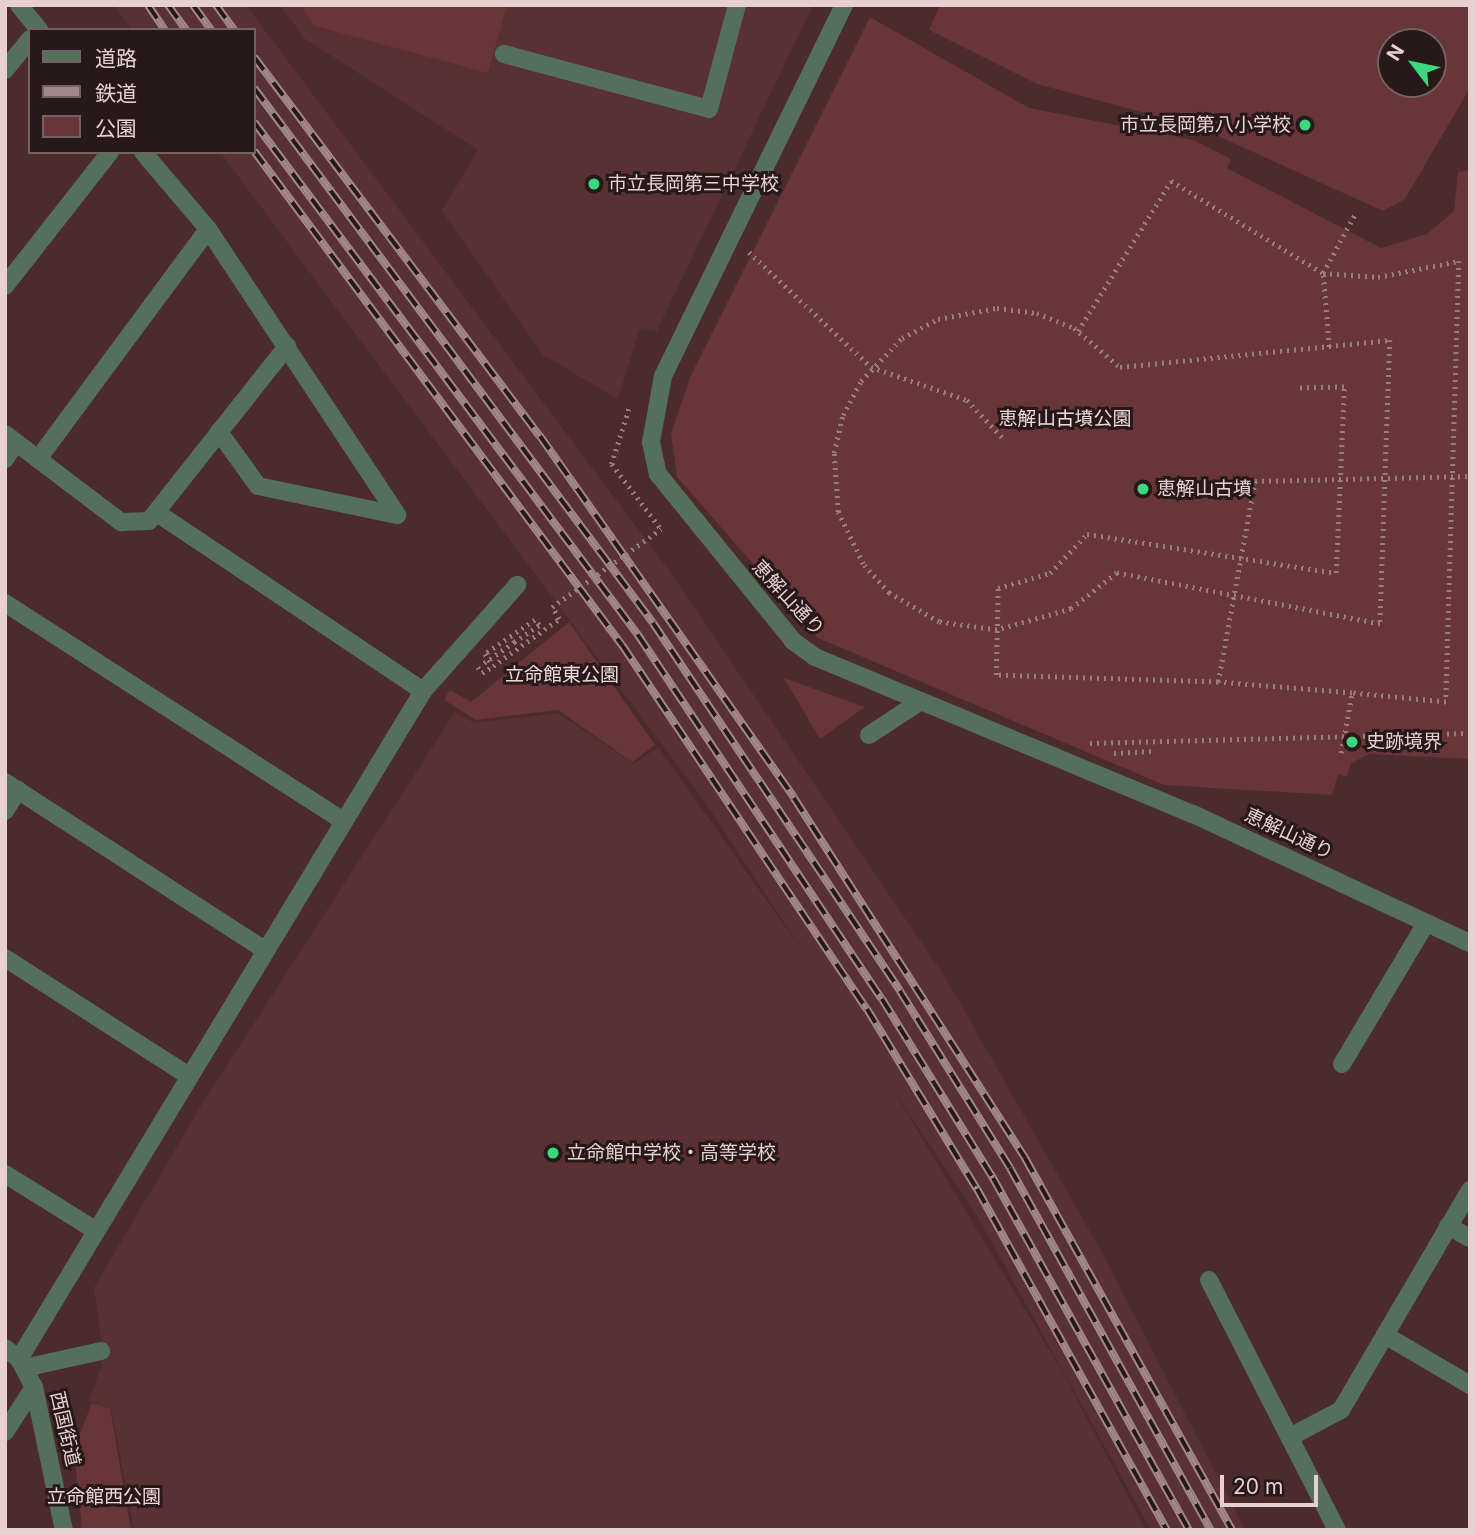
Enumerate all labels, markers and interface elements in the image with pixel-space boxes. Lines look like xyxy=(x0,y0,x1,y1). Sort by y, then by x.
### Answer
legend xyxy=(28,28,256,154)
north arrow xyxy=(1377,28,1447,98)
text: N xyxy=(1382,40,1409,65)
text: 道路 xyxy=(95,46,137,71)
text: 鉄道 xyxy=(95,81,137,106)
place label: 市立長岡第八小学校 xyxy=(1120,114,1291,136)
text: 公園 xyxy=(95,116,137,141)
marker: 市立長岡第八小学校 xyxy=(1297,117,1313,133)
place label: 市立長岡第三中学校 xyxy=(608,173,779,195)
marker: 市立長岡第三中学校 xyxy=(586,176,602,192)
park label: 恵解山古墳公園 xyxy=(999,408,1131,430)
place label: 恵解山古墳 xyxy=(1157,478,1252,500)
marker: 恵解山古墳 xyxy=(1135,481,1151,497)
street label: 恵解山通り xyxy=(747,555,829,641)
park label: 立命館東公園 xyxy=(505,664,619,686)
place label: 史跡境界 xyxy=(1366,731,1442,753)
marker: 史跡境界 xyxy=(1344,734,1360,750)
street label: 恵解山通り xyxy=(1241,804,1337,864)
place label: 立命館中学校・高等学校 xyxy=(567,1142,776,1164)
marker: 立命館中学校・高等学校 xyxy=(545,1145,561,1161)
street label: 西国街道 xyxy=(45,1389,85,1469)
scale bar xyxy=(1223,1462,1321,1506)
text: 20 m xyxy=(1233,1474,1283,1499)
park label: 立命館西公園 xyxy=(47,1486,161,1508)

